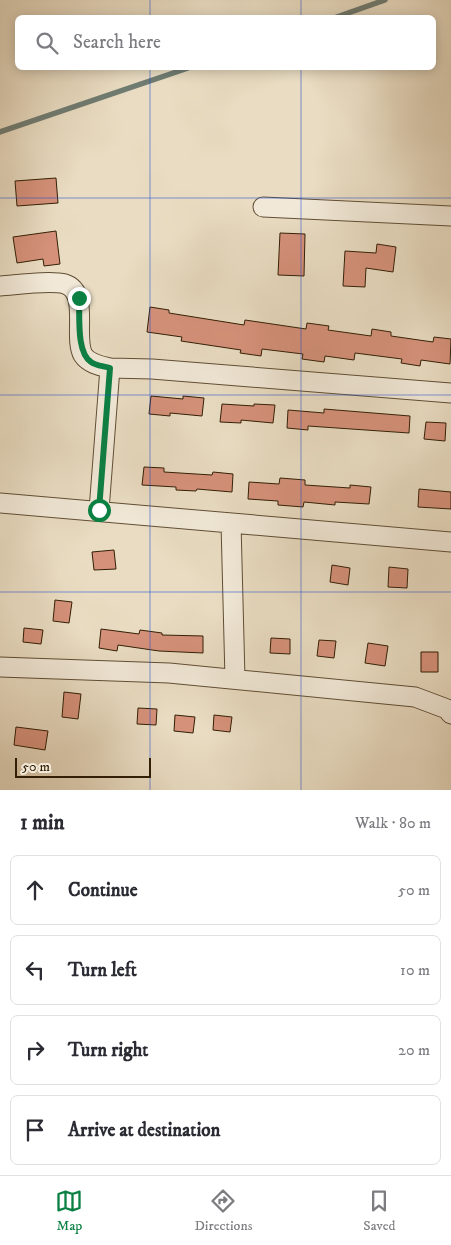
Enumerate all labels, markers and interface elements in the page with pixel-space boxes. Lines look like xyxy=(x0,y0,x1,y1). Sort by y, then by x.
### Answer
search box xyxy=(15,15,436,70)
icon: search xyxy=(33,29,61,57)
text: Search here xyxy=(73,31,161,54)
route end xyxy=(68,287,91,310)
route start xyxy=(88,499,111,522)
scale bar xyxy=(15,755,151,778)
text: 50 m xyxy=(22,758,50,776)
text: 1 min xyxy=(20,810,64,836)
text: Walk · 80 m xyxy=(355,813,431,833)
icon: ahead xyxy=(21,876,49,904)
text: Continue xyxy=(68,879,138,902)
text: 50 m xyxy=(398,880,430,900)
icon: left xyxy=(21,956,49,984)
text: Turn left xyxy=(68,959,137,982)
text: 10 m xyxy=(400,960,430,980)
icon: right xyxy=(21,1036,49,1064)
text: Turn right xyxy=(68,1039,148,1062)
text: 20 m xyxy=(398,1040,430,1060)
icon: arrive xyxy=(21,1116,49,1144)
text: Arrive at destination xyxy=(68,1119,220,1142)
tab: Map xyxy=(55,1187,83,1235)
tab: Directions xyxy=(194,1187,252,1235)
tab: Saved xyxy=(363,1187,396,1235)

